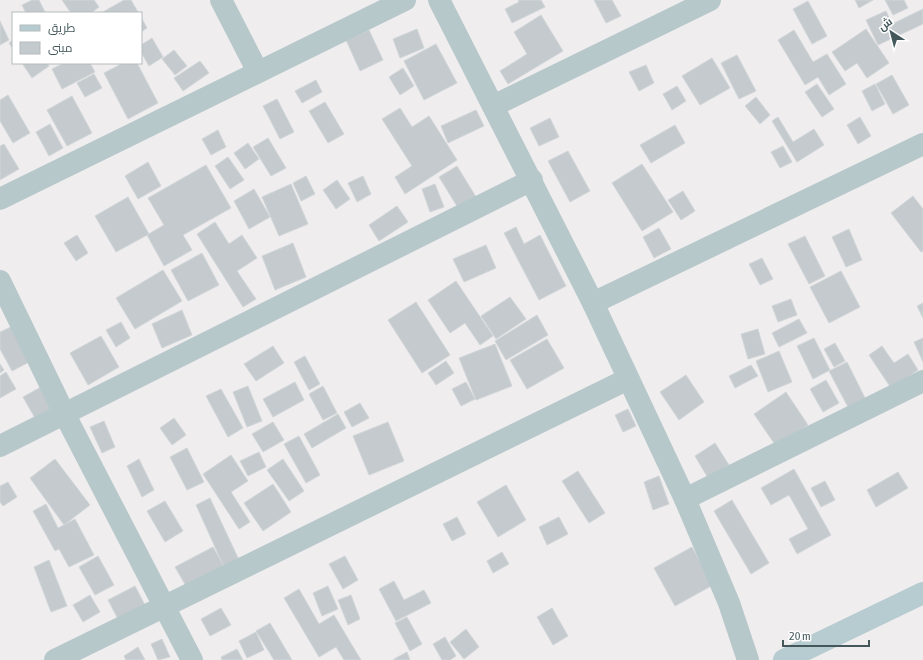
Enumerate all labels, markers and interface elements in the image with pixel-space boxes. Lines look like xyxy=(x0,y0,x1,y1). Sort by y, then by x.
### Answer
legend xyxy=(12,12,142,64)
north arrow xyxy=(871,12,911,52)
text: ش xyxy=(876,15,895,34)
text: طريق xyxy=(48,21,76,35)
text: مبنى xyxy=(48,41,73,55)
scale bar xyxy=(783,622,869,648)
text: 20 m xyxy=(789,629,811,643)

